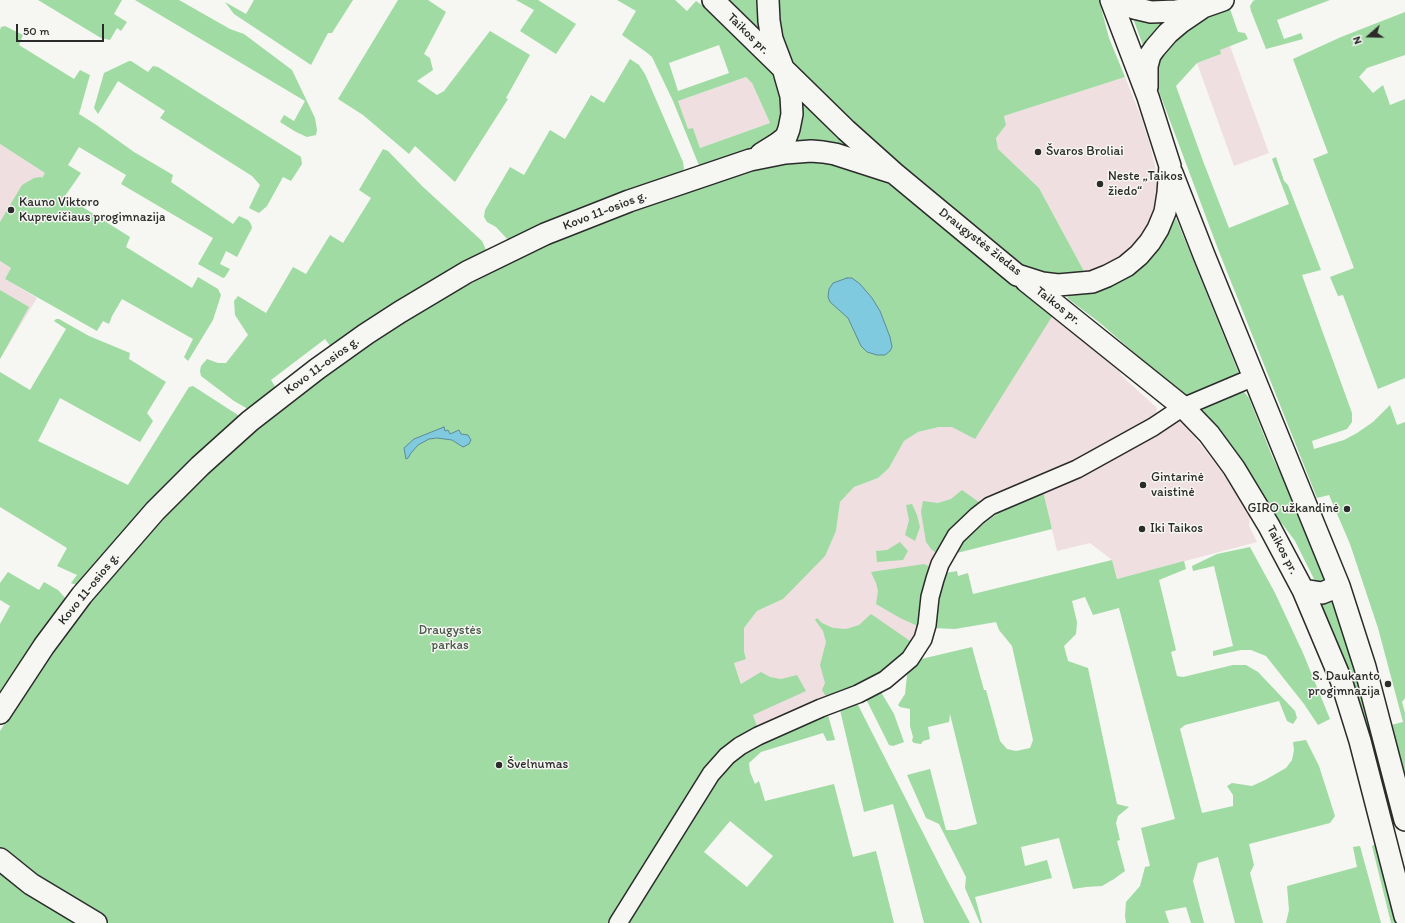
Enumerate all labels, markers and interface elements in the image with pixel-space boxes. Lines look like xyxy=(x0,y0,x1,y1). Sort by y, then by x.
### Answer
street label: Taikos pr. xyxy=(723,10,773,58)
scale bar xyxy=(18,16,106,42)
north arrow xyxy=(1349,16,1389,56)
text: 50 m xyxy=(23,24,49,38)
text: N xyxy=(1350,35,1365,46)
place label: Švaros Broliai xyxy=(1046,144,1124,160)
marker: Švaros Broliai xyxy=(1033,147,1043,157)
place label: Neste „Taikos žiedo“ xyxy=(1108,169,1183,200)
marker: Neste „Taikos žiedo“ xyxy=(1095,179,1105,189)
street label: Kovo 11-osios g. xyxy=(561,188,649,234)
place label: Kauno Viktoro Kuprevičiaus progimnazija xyxy=(19,195,165,226)
marker: Kauno Viktoro Kuprevičiaus progimnazija xyxy=(6,205,16,215)
street label: Draugystės žiedas xyxy=(935,205,1025,279)
street label: Taikos pr. xyxy=(1032,284,1084,328)
street label: Kovo 11-osios g. xyxy=(282,334,362,398)
place label: Gintarinė vaistinė xyxy=(1151,470,1204,501)
marker: Gintarinė vaistinė xyxy=(1138,480,1148,490)
place label: GIRO užkandinė xyxy=(1248,501,1339,517)
marker: GIRO užkandinė xyxy=(1342,504,1352,514)
place label: Iki Taikos xyxy=(1150,521,1203,537)
street label: Taikos pr. xyxy=(1263,523,1301,577)
marker: Iki Taikos xyxy=(1137,524,1147,534)
street label: Kovo 11-osios g. xyxy=(55,550,123,628)
park label: Draugystės parkas xyxy=(418,623,482,654)
place label: S. Daukanto progimnazija xyxy=(1308,669,1380,700)
marker: S. Daukanto progimnazija xyxy=(1383,679,1393,689)
place label: Švelnumas xyxy=(507,757,568,773)
marker: Švelnumas xyxy=(494,760,504,770)

